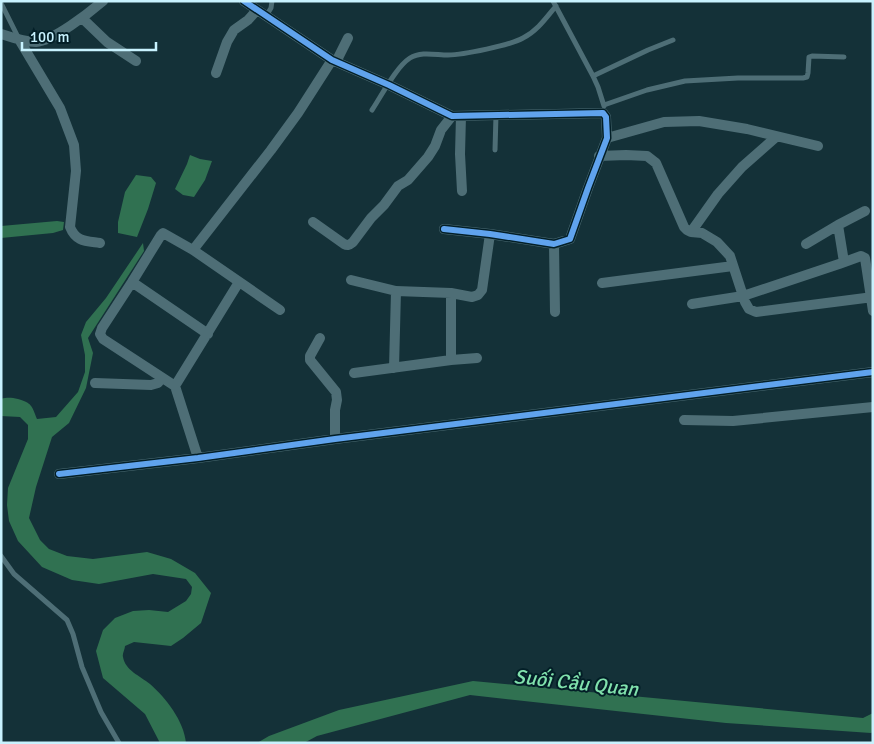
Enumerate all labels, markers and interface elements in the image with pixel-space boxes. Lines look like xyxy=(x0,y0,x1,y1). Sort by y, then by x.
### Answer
scale bar xyxy=(22,20,156,52)
text: 100 m xyxy=(30,28,70,46)
water label: Suối Cầu Quan xyxy=(513,664,640,702)

